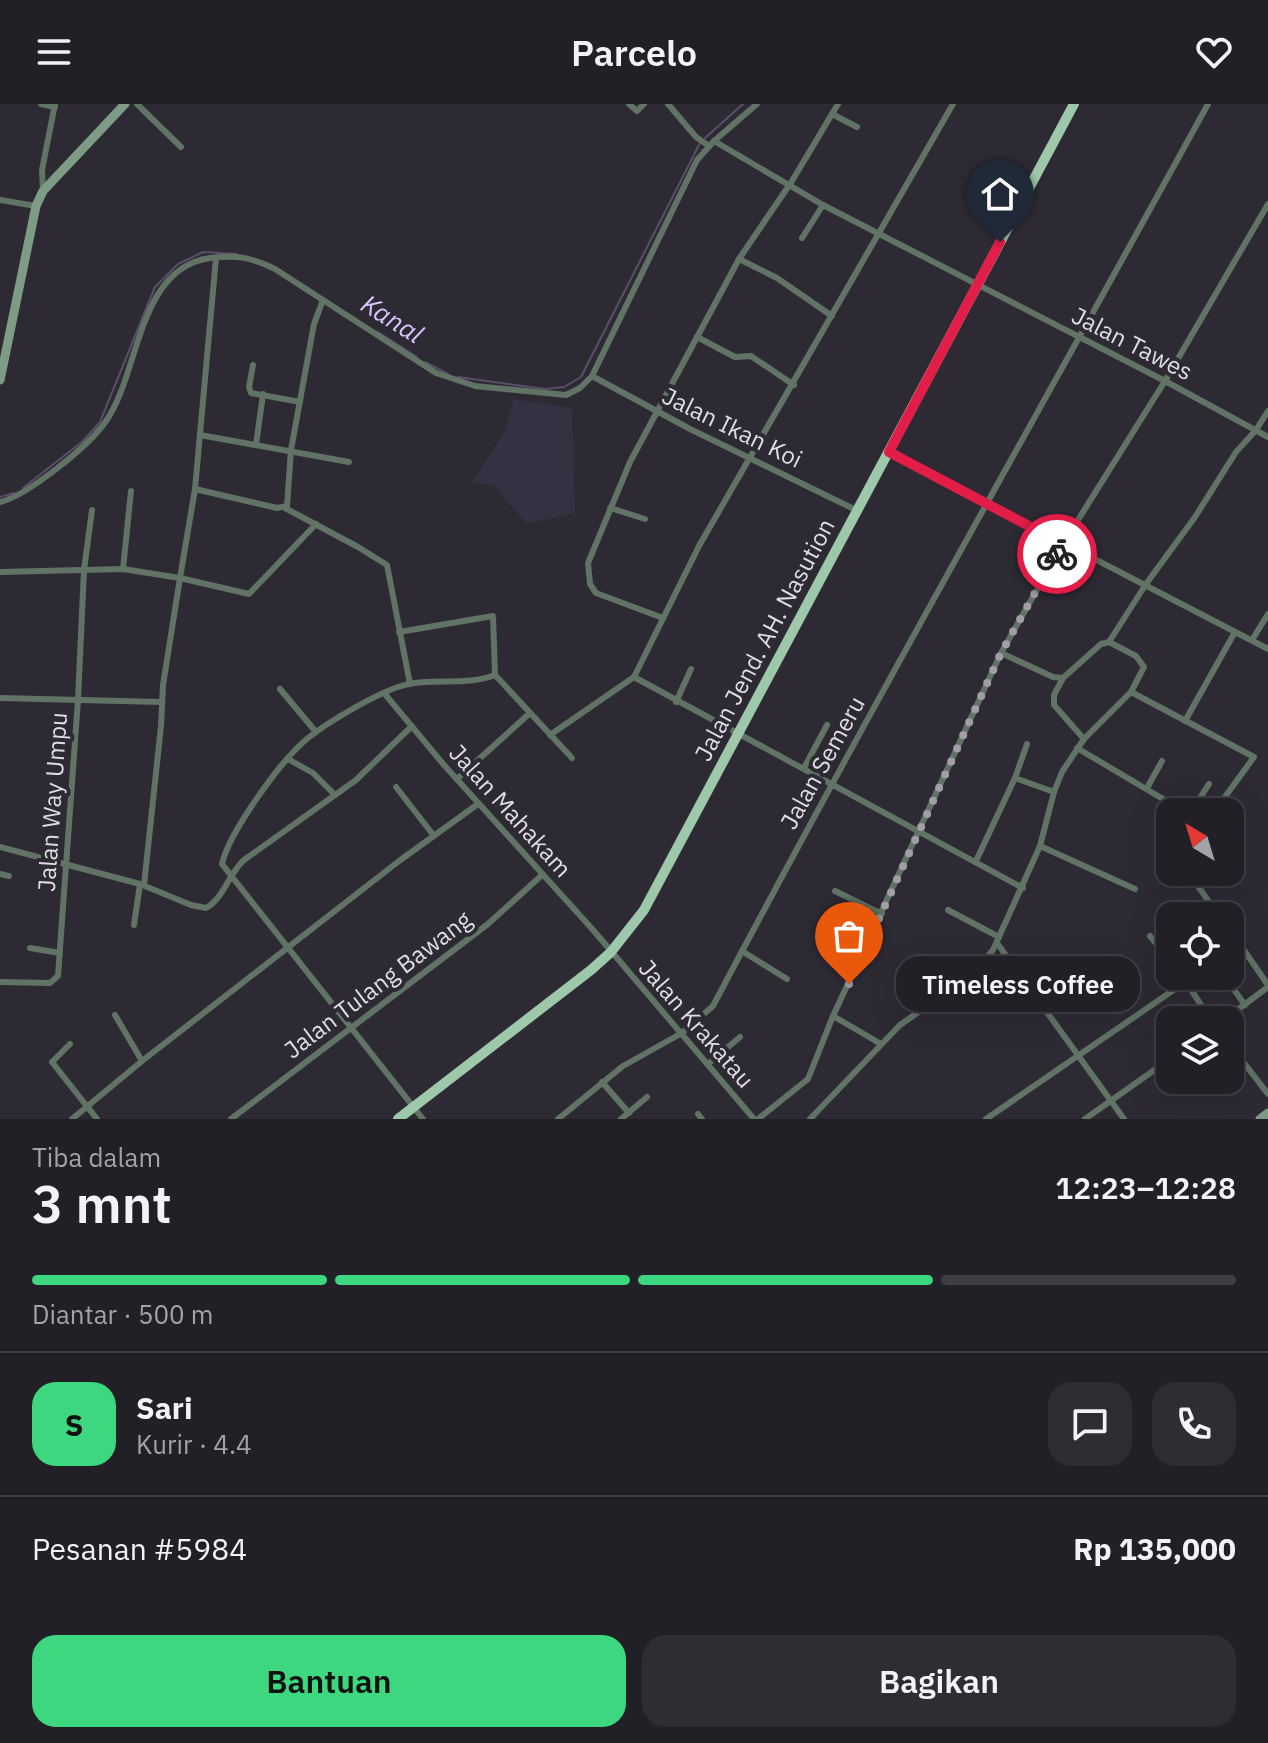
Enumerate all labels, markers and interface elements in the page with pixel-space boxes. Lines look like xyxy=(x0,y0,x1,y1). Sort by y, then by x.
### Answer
text: Parcelo xyxy=(571,29,697,76)
icon: menu xyxy=(32,30,76,74)
icon: heart xyxy=(1192,30,1236,74)
pin xyxy=(966,160,1034,242)
icon: home xyxy=(978,172,1022,216)
water label: Kanal xyxy=(355,286,430,350)
street label: Jalan Tawes xyxy=(1067,299,1198,387)
street label: Jalan Ikan Koi xyxy=(657,379,808,475)
street label: Jalan Jend. AH. Nasution xyxy=(687,513,842,766)
courier xyxy=(1017,514,1097,594)
icon: bike xyxy=(1035,532,1079,576)
street label: Jalan Semeru xyxy=(772,690,872,835)
street label: Jalan Way Umpu xyxy=(30,711,74,893)
street label: Jalan Mahakam xyxy=(442,737,579,884)
north arrow xyxy=(1156,798,1244,886)
map controls xyxy=(1156,798,1244,1094)
pin xyxy=(815,902,883,984)
button: locate xyxy=(1156,902,1244,990)
street label: Jalan Tulang Bawang xyxy=(277,903,478,1065)
icon: bag xyxy=(827,914,871,958)
street label: Jalan Krakatau xyxy=(632,952,761,1094)
callout: Timeless Coffee xyxy=(897,956,1141,1012)
text: Timeless Coffee xyxy=(922,967,1114,1001)
button: layers xyxy=(1156,1006,1244,1094)
text: Tiba dalam xyxy=(32,1140,161,1174)
text: 12:23–12:28 xyxy=(1055,1168,1236,1207)
text: 3 mnt xyxy=(32,1170,172,1237)
text: Diantar · 500 m xyxy=(32,1297,214,1331)
button: chat xyxy=(1048,1382,1132,1466)
button: phone xyxy=(1152,1382,1236,1466)
text: Sari xyxy=(136,1388,193,1427)
text: S xyxy=(65,1405,83,1444)
text: Kurir · 4.4 xyxy=(136,1427,252,1461)
text: Pesanan #5984 xyxy=(32,1529,247,1568)
text: Rp 135,000 xyxy=(1073,1529,1236,1568)
button: Bantuan xyxy=(32,1635,626,1727)
button: Bagikan xyxy=(642,1635,1236,1727)

